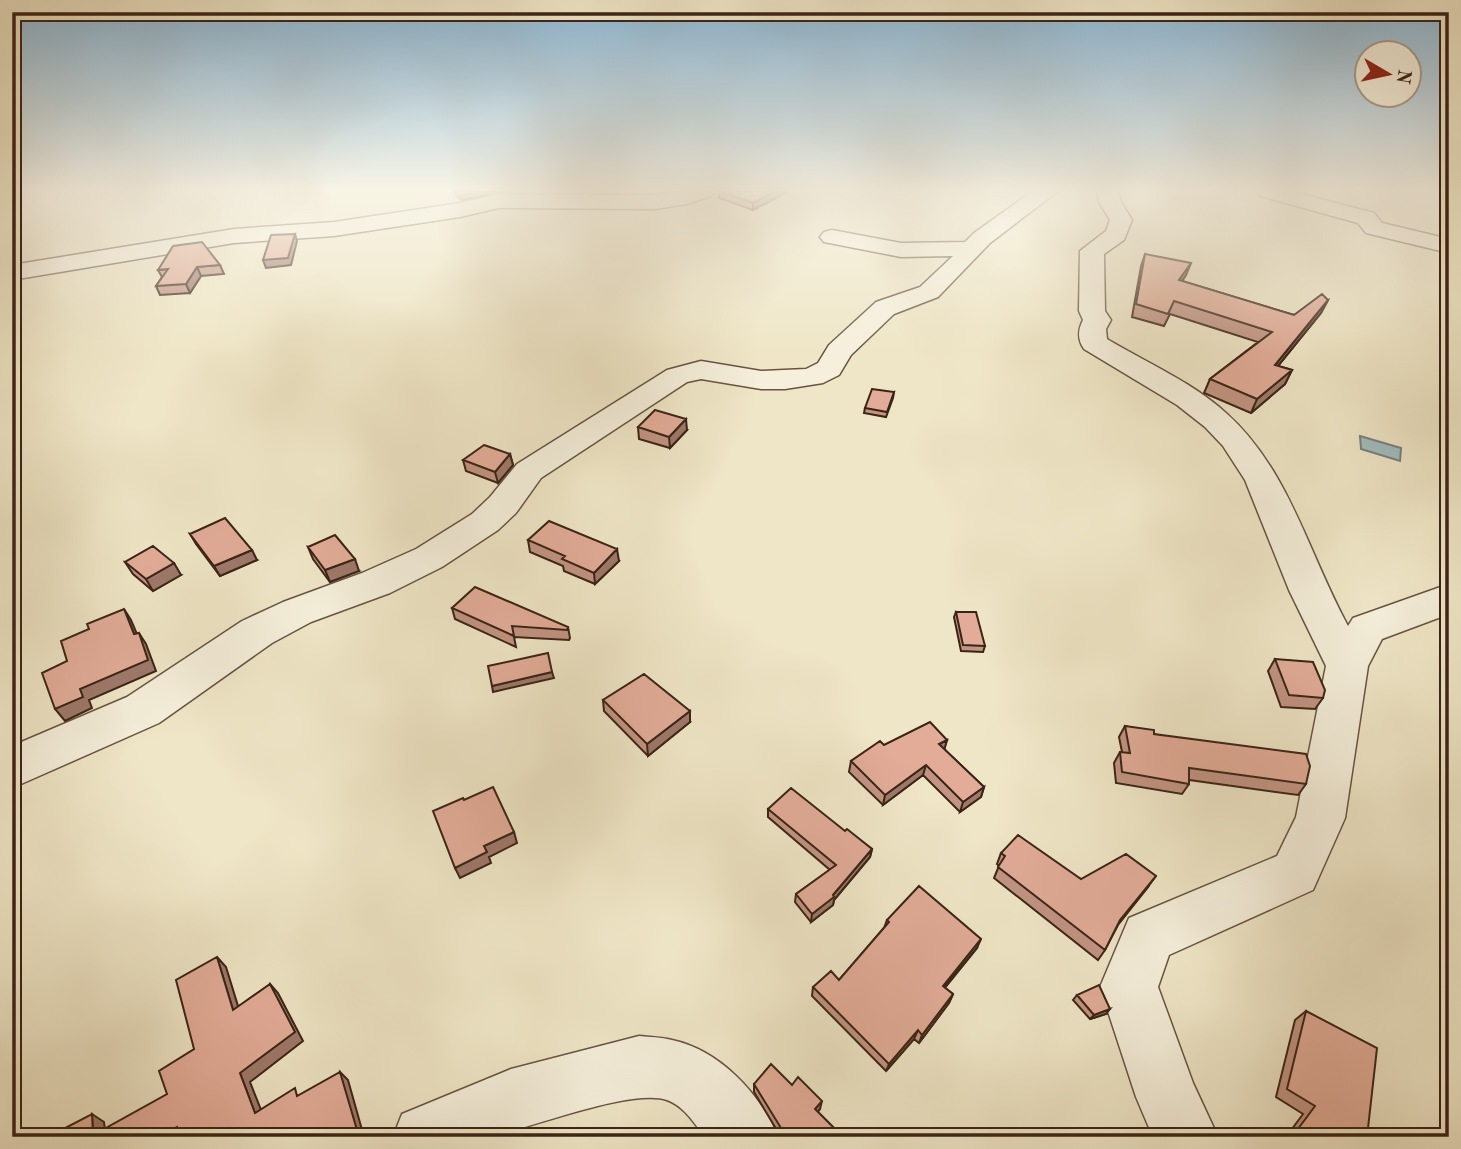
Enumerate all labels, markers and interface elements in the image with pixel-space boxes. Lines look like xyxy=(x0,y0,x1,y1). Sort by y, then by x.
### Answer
north arrow xyxy=(1352,38,1422,108)
text: N xyxy=(1392,68,1413,85)

